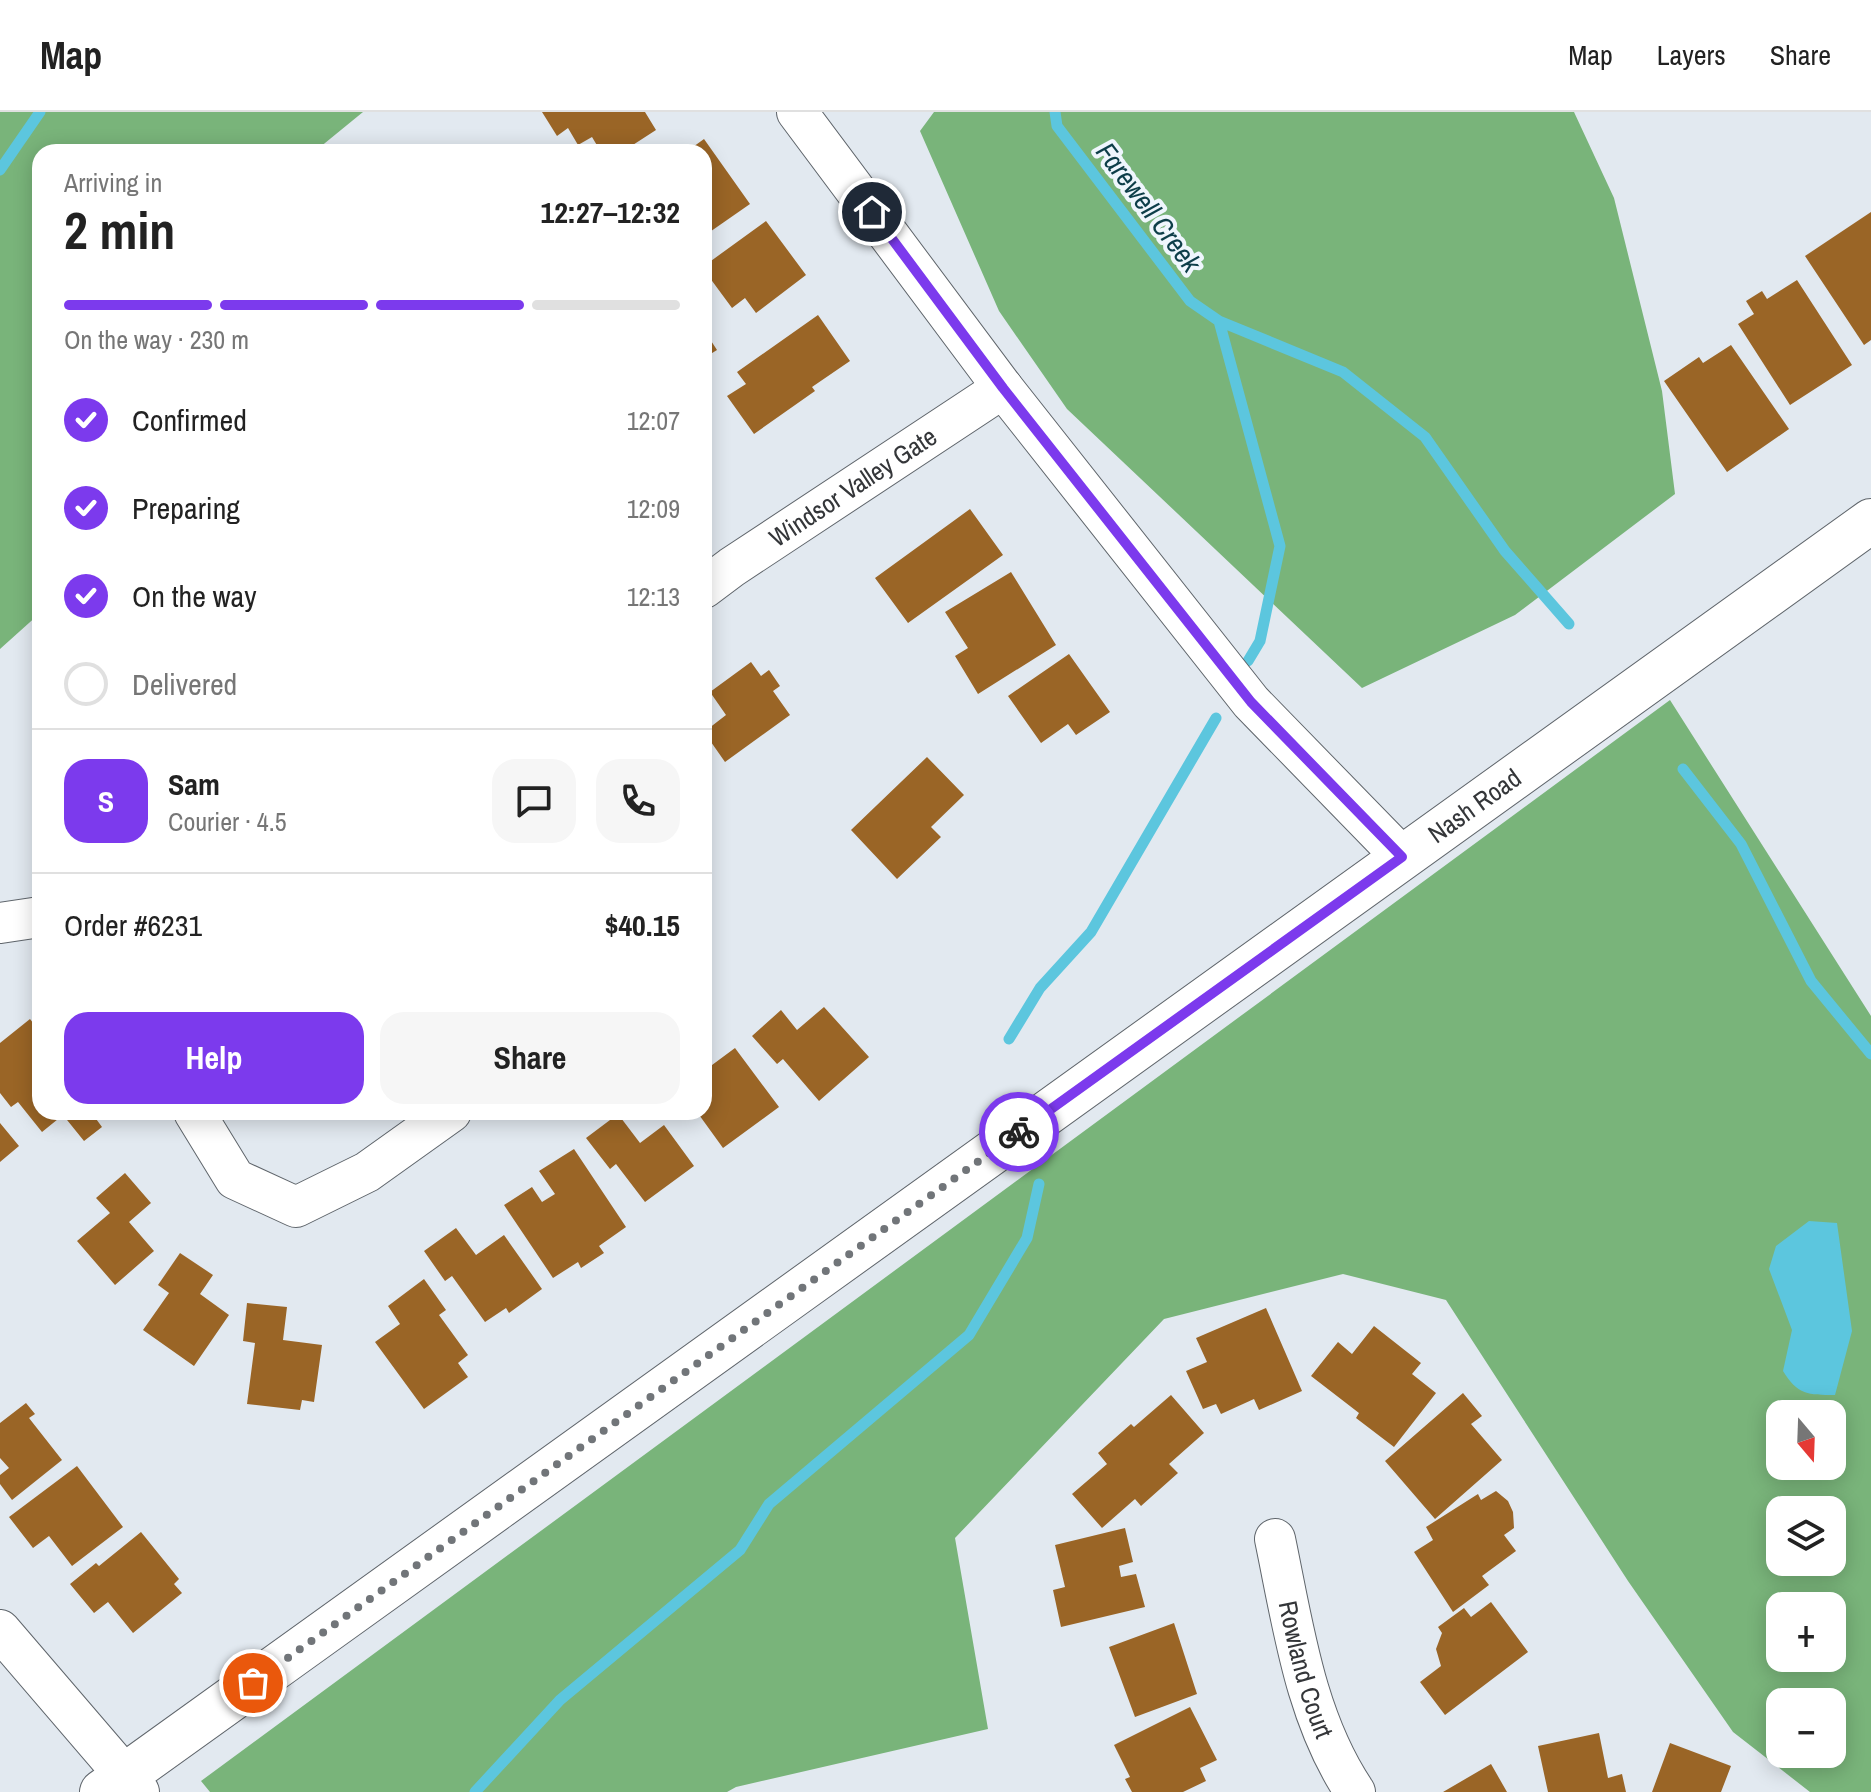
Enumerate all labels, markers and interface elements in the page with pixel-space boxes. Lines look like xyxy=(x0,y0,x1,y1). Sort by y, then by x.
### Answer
text: Map xyxy=(40,30,102,81)
text: Map xyxy=(1568,36,1613,74)
text: Layers xyxy=(1657,36,1726,74)
text: Share xyxy=(1770,36,1831,74)
water label: Farewell Creek xyxy=(1088,134,1211,281)
text: Arriving in xyxy=(64,165,162,200)
pin xyxy=(838,178,906,246)
icon: home xyxy=(850,190,894,234)
text: 12:27–12:32 xyxy=(541,192,680,232)
text: 2 min xyxy=(64,195,175,265)
text: On the way · 230 m xyxy=(64,322,249,357)
icon: check xyxy=(64,398,108,442)
text: Confirmed xyxy=(132,400,247,440)
text: 12:07 xyxy=(627,403,680,438)
street label: Windsor Valley Gate xyxy=(762,419,943,555)
icon: check xyxy=(64,486,108,530)
text: Preparing xyxy=(132,488,240,528)
text: 12:09 xyxy=(627,491,680,526)
icon: check xyxy=(64,574,108,618)
text: On the way xyxy=(132,576,256,616)
text: 12:13 xyxy=(627,579,680,614)
text: Delivered xyxy=(132,664,237,704)
button: chat xyxy=(492,759,576,843)
button: phone xyxy=(596,759,680,843)
street label: Nash Road xyxy=(1421,760,1528,851)
text: Sam xyxy=(168,764,220,804)
text: S xyxy=(98,781,114,821)
text: Courier · 4.5 xyxy=(168,804,287,839)
text: Order #6231 xyxy=(64,905,202,945)
text: $40.15 xyxy=(605,905,680,945)
button: Help xyxy=(64,1012,364,1104)
button: Share xyxy=(380,1012,680,1104)
courier xyxy=(979,1092,1059,1172)
icon: bike xyxy=(997,1110,1041,1154)
north arrow xyxy=(1766,1400,1846,1480)
map controls xyxy=(1766,1400,1846,1768)
button: layers xyxy=(1766,1496,1846,1576)
button: + xyxy=(1766,1592,1846,1672)
street label: Rowland Court xyxy=(1271,1598,1342,1743)
pin xyxy=(219,1649,287,1717)
icon: bag xyxy=(231,1661,275,1705)
button: − xyxy=(1766,1688,1846,1768)

